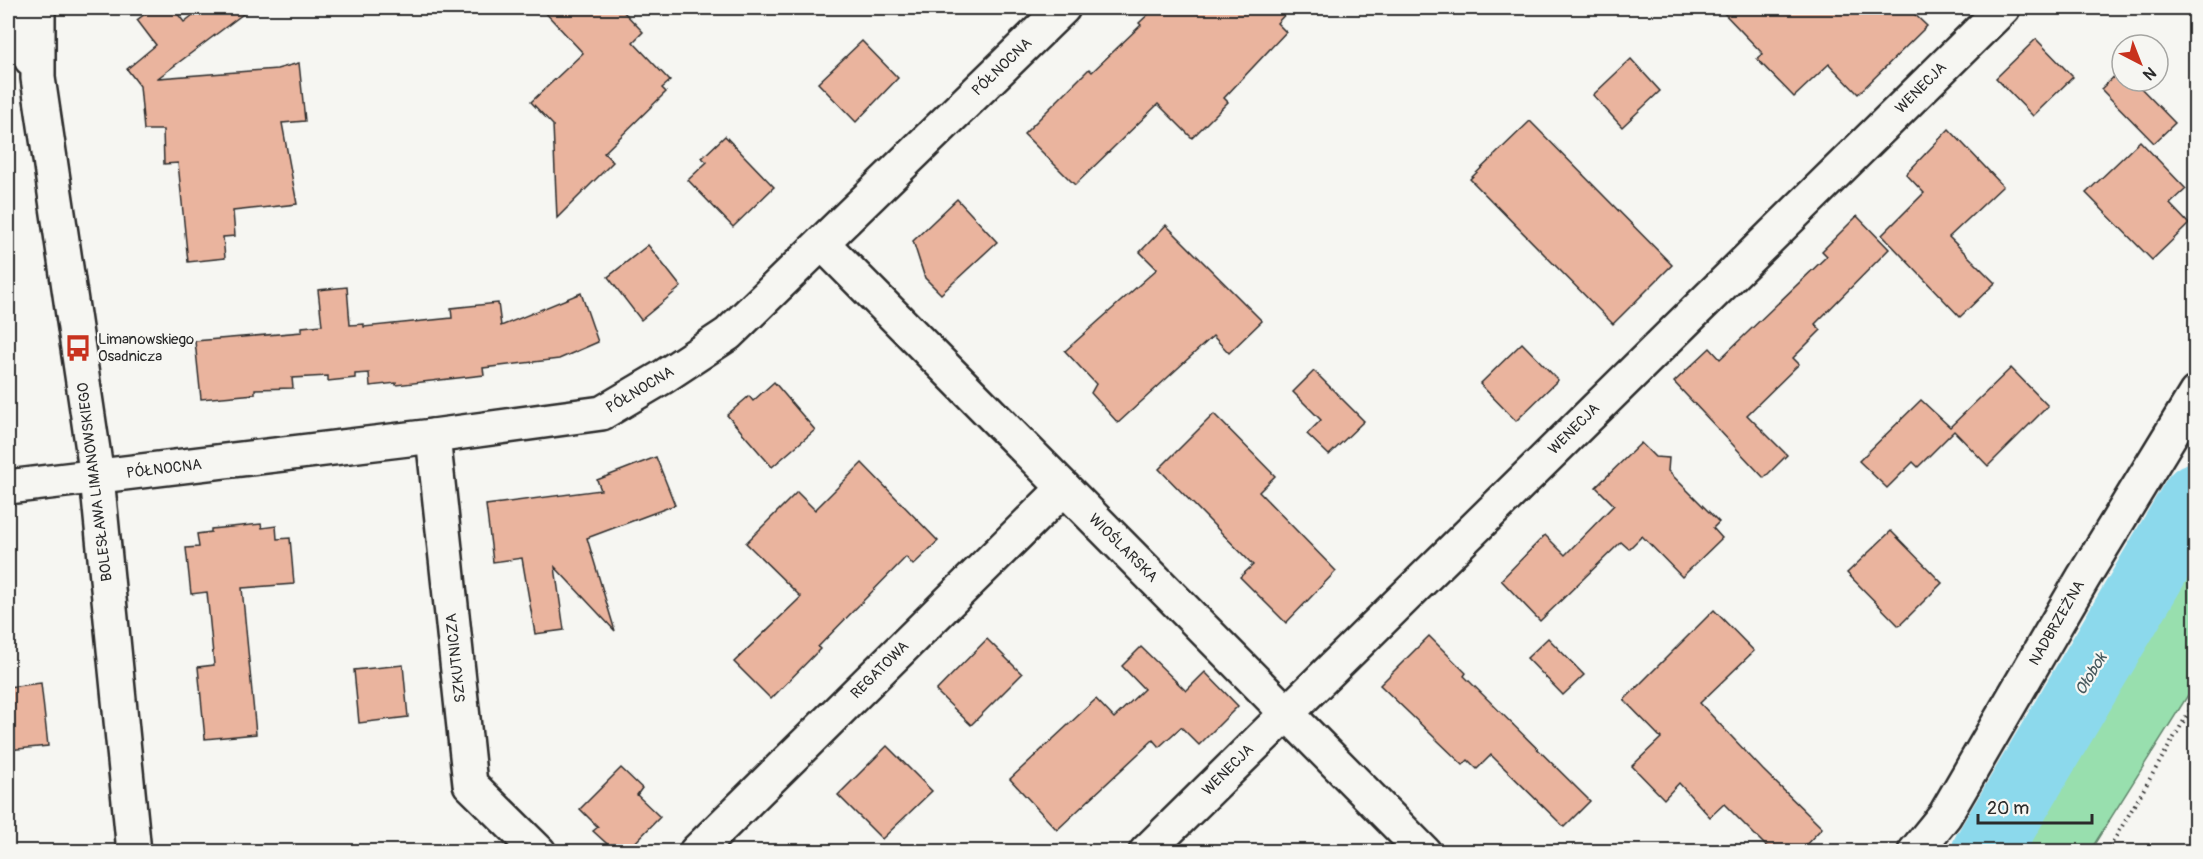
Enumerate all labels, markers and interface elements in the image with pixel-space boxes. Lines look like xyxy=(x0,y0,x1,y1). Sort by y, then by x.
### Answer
north arrow xyxy=(2110,33,2170,93)
street label: PÓŁNOCNA xyxy=(968,34,1036,100)
street label: WENECJA xyxy=(1891,58,1951,118)
text: N xyxy=(2139,62,2160,85)
place label: Limanowskiego Osadnicza xyxy=(98,330,194,366)
bus stop icon: Limanowskiego Osadnicza xyxy=(63,333,93,363)
street label: PÓŁNOCNA xyxy=(603,362,678,418)
street label: BOLESŁAWA LIMANOWSKIEGO xyxy=(73,381,117,583)
street label: WENECJA xyxy=(1544,399,1604,459)
street label: PÓŁNOCNA xyxy=(125,455,203,483)
street label: WIOŚLARSKA xyxy=(1085,510,1162,587)
street label: NADBRZEŻNA xyxy=(2025,577,2089,669)
street label: SZKUTNICZA xyxy=(442,612,470,704)
street label: REGATOWA xyxy=(847,637,913,703)
water label: Ołobok xyxy=(2071,648,2112,699)
street label: WENECJA xyxy=(1198,740,1258,800)
scale bar xyxy=(1978,787,2092,825)
text: 20 m xyxy=(1987,797,2029,820)

